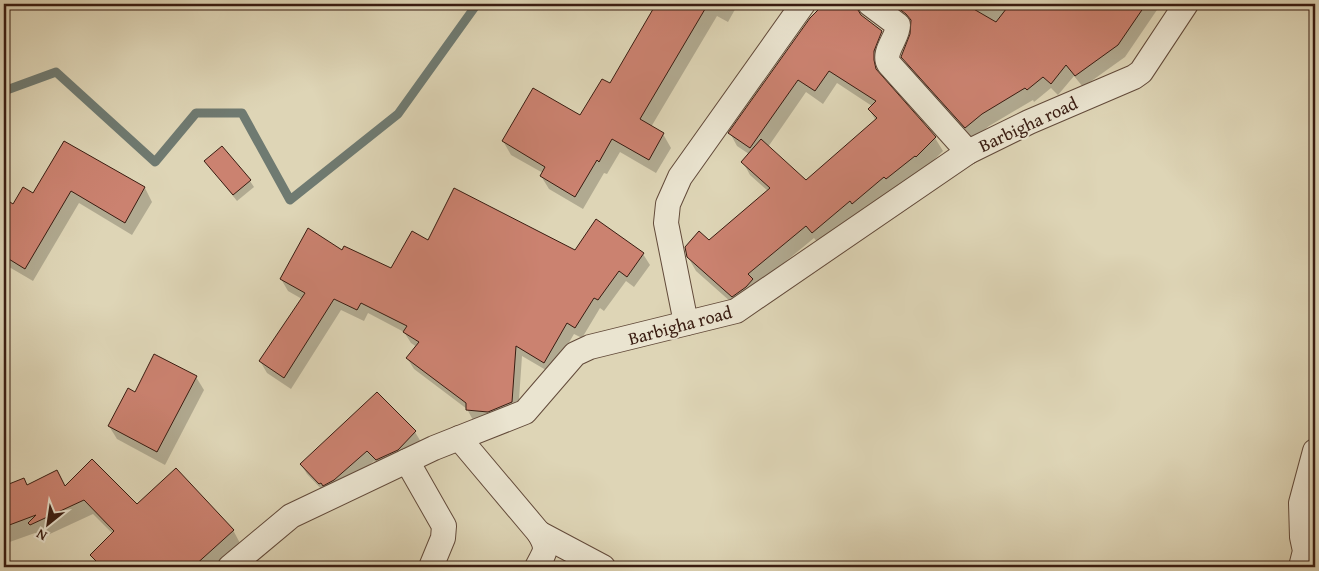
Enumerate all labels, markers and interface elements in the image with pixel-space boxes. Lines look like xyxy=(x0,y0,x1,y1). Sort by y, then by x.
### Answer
street label: Barbigha road xyxy=(974,89,1082,159)
street label: Barbigha road xyxy=(625,298,735,352)
north arrow xyxy=(22,498,72,548)
text: N xyxy=(32,524,51,546)

